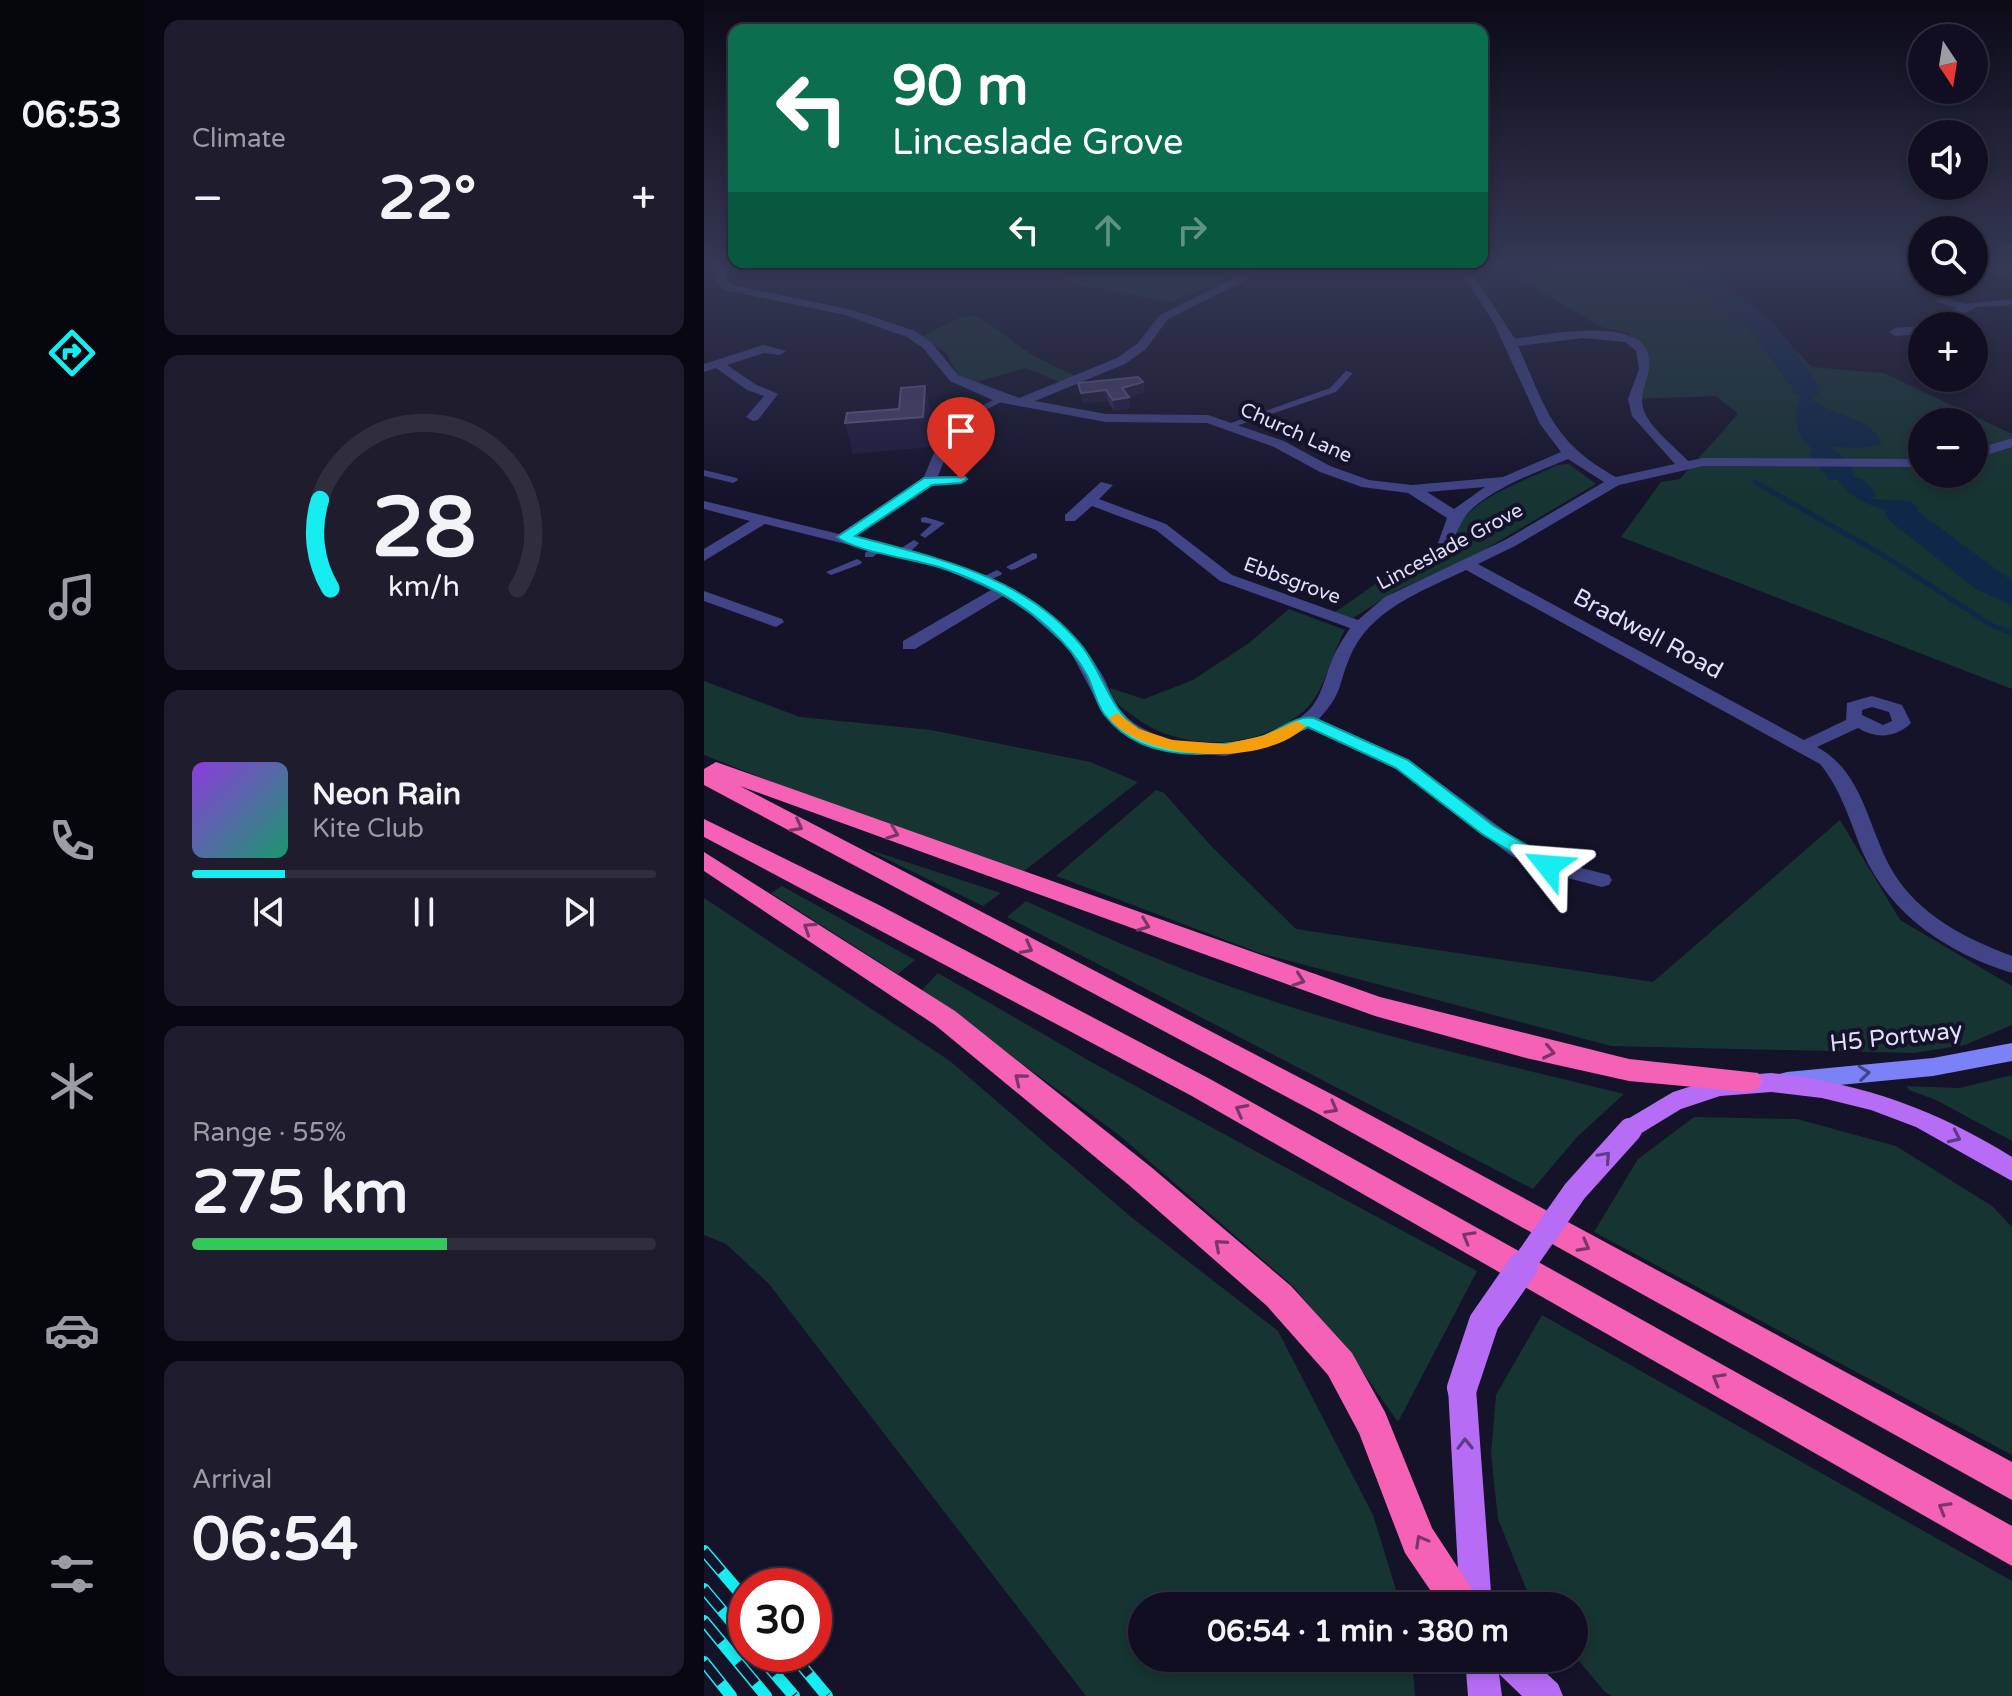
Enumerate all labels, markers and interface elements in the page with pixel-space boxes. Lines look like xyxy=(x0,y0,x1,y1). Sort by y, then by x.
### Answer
north arrow xyxy=(1908,24,1988,104)
map controls xyxy=(1908,24,1988,488)
text: 90 m xyxy=(892,53,1028,120)
icon: left xyxy=(760,56,864,160)
text: 06:53 xyxy=(22,94,122,137)
button: sound xyxy=(1908,120,1988,200)
text: Linceslade Grove xyxy=(892,121,1183,164)
text: Climate xyxy=(192,123,286,154)
text: 22° xyxy=(378,163,476,235)
text: − xyxy=(192,173,223,226)
text: + xyxy=(631,173,656,226)
icon: left xyxy=(1002,208,1046,252)
icon: ahead xyxy=(1086,208,1130,252)
icon: right xyxy=(1170,208,1214,252)
button: search xyxy=(1908,216,1988,296)
button: + xyxy=(1908,312,1988,392)
icon: directions xyxy=(44,325,100,381)
pin xyxy=(927,397,995,479)
street label: Church Lane xyxy=(1236,398,1356,468)
button: − xyxy=(1908,408,1988,488)
icon: arrive xyxy=(939,409,983,453)
text: 28 xyxy=(372,478,476,578)
street label: Linceslade Grove xyxy=(1373,498,1527,596)
street label: Ebbsgrove xyxy=(1240,552,1344,610)
icon: music xyxy=(44,569,100,625)
text: km/h xyxy=(388,570,460,604)
street label: Bradwell Road xyxy=(1568,582,1728,686)
text: Neon Rain xyxy=(312,776,461,813)
icon: phone xyxy=(44,813,100,869)
text: Kite Club xyxy=(312,813,424,844)
one-way arrow xyxy=(789,816,803,832)
one-way arrow xyxy=(885,823,899,840)
position arrow xyxy=(1506,824,1590,908)
icon: previous xyxy=(247,890,291,934)
icon: pause xyxy=(402,890,446,934)
icon: next xyxy=(557,890,601,934)
one-way arrow xyxy=(1136,915,1150,932)
one-way arrow xyxy=(803,923,817,938)
one-way arrow xyxy=(1019,938,1033,953)
one-way arrow xyxy=(1291,971,1305,987)
street label: H5 Portway xyxy=(1828,1016,1964,1058)
one-way arrow xyxy=(1541,1043,1555,1060)
icon: climate xyxy=(44,1058,100,1114)
one-way arrow xyxy=(1858,1065,1871,1082)
one-way arrow xyxy=(1015,1074,1029,1089)
one-way arrow xyxy=(1323,1098,1338,1113)
one-way arrow xyxy=(1235,1104,1250,1119)
text: Range · 55% xyxy=(192,1117,346,1148)
one-way arrow xyxy=(1947,1127,1962,1143)
one-way arrow xyxy=(1595,1152,1609,1167)
text: 275 km xyxy=(192,1157,408,1229)
one-way arrow xyxy=(1462,1231,1477,1247)
one-way arrow xyxy=(1576,1237,1590,1252)
one-way arrow xyxy=(1215,1240,1230,1255)
icon: car xyxy=(44,1302,100,1358)
one-way arrow xyxy=(1712,1373,1727,1389)
one-way arrow xyxy=(1456,1437,1474,1450)
text: Arrival xyxy=(192,1464,272,1495)
one-way arrow xyxy=(1938,1502,1953,1518)
text: 06:54 xyxy=(192,1504,358,1576)
one-way arrow xyxy=(1415,1536,1431,1550)
icon: filters xyxy=(44,1546,100,1602)
speed limit sign: 30 xyxy=(728,1568,832,1672)
text: 06:54 · 1 min · 380 m xyxy=(1207,1613,1509,1650)

